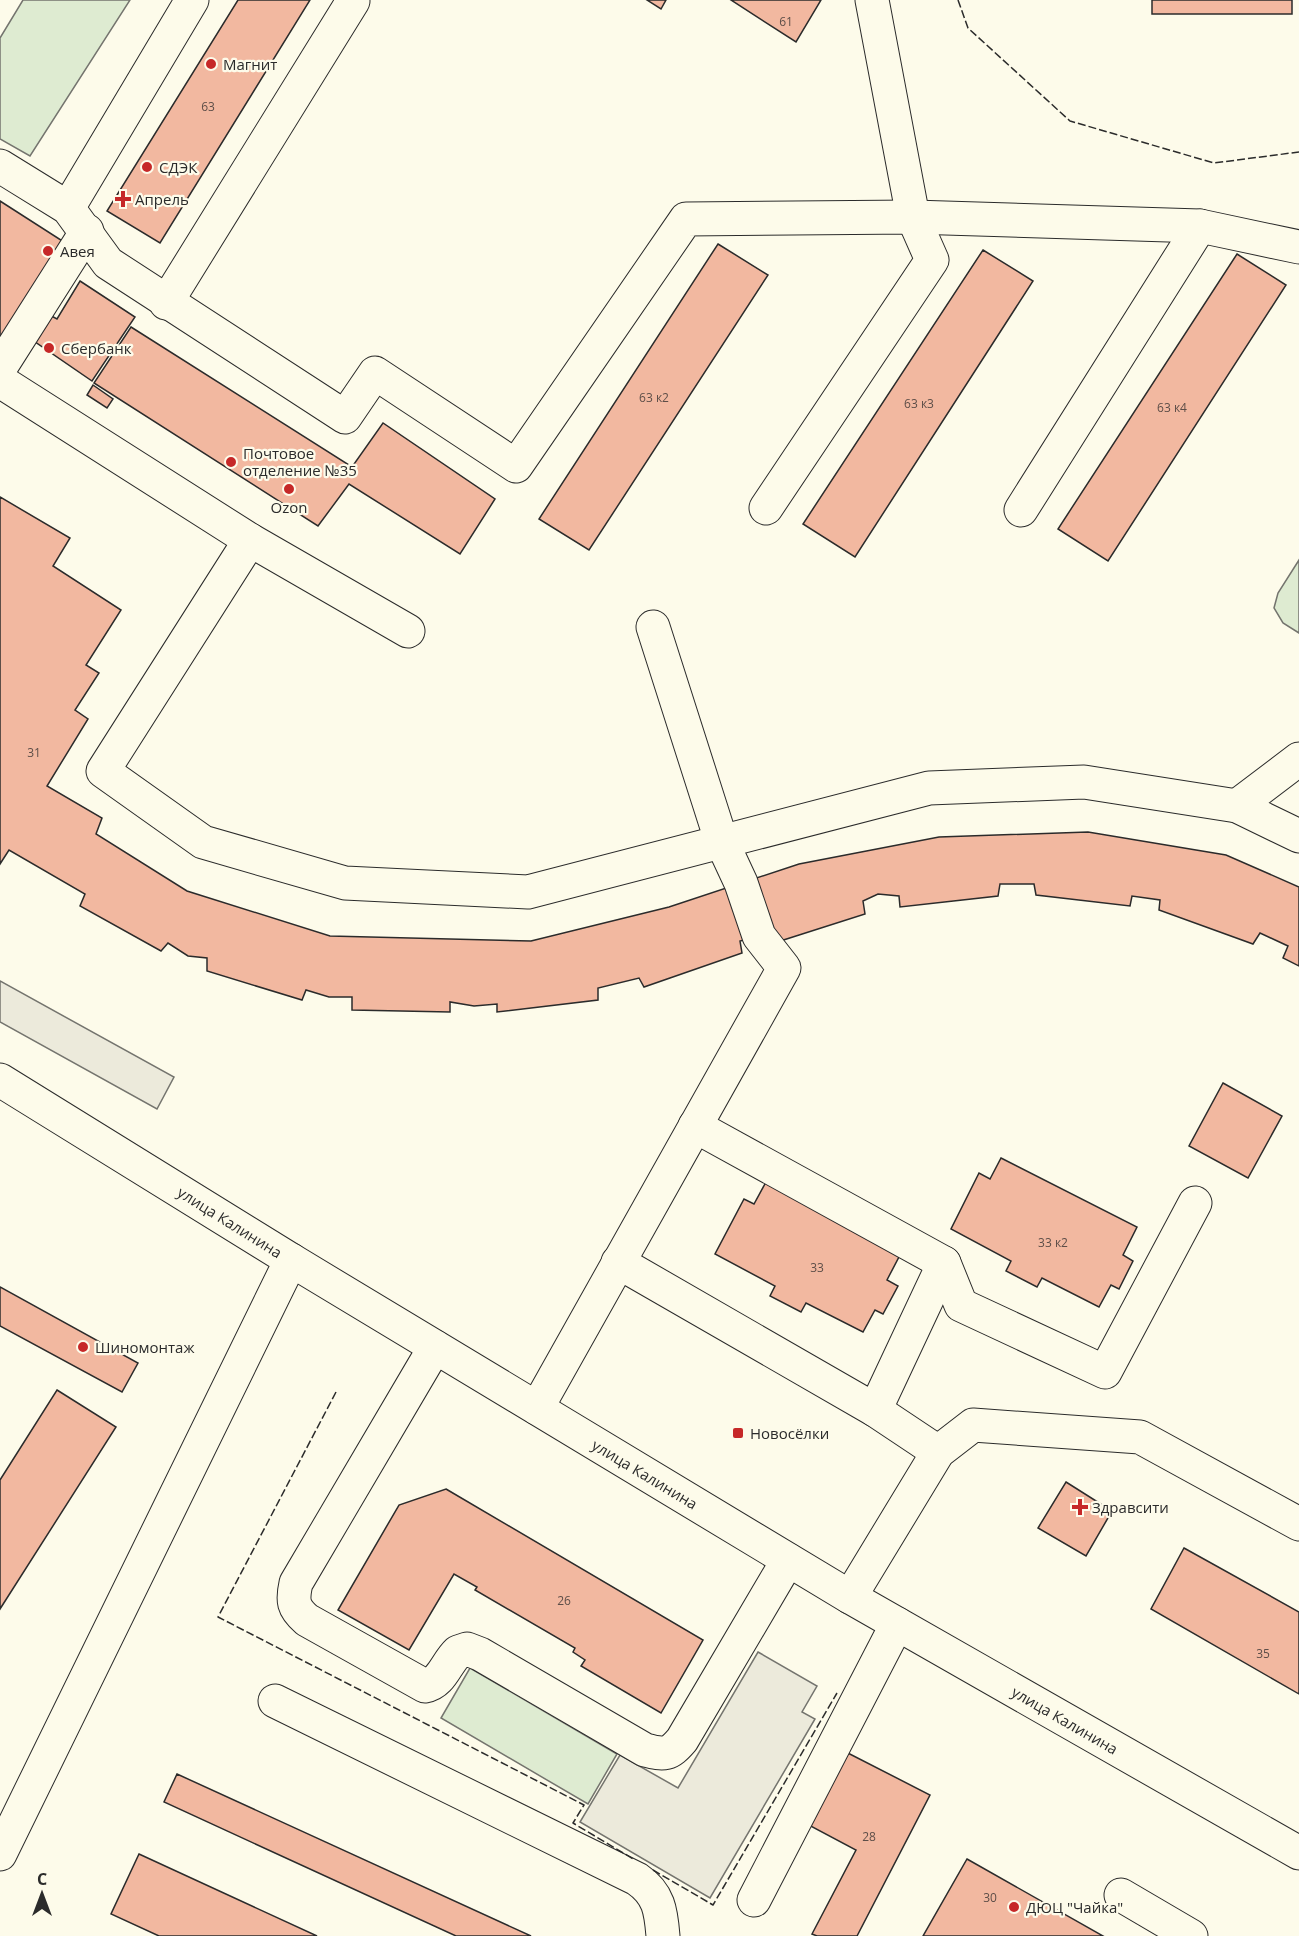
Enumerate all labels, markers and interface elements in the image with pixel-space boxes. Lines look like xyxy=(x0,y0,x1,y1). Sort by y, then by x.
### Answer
house number: 61 xyxy=(779,13,793,30)
place label: Магнит xyxy=(223,54,277,74)
marker: Магнит xyxy=(204,57,218,71)
house number: 63 xyxy=(201,98,215,115)
place label: СДЭК xyxy=(159,157,198,177)
marker: СДЭК xyxy=(140,160,154,174)
place label: Апрель xyxy=(135,189,189,209)
marker: Апрель xyxy=(116,192,130,206)
place label: Авея xyxy=(60,241,95,261)
marker: Авея xyxy=(41,244,55,258)
place label: Сбербанк xyxy=(61,338,132,358)
marker: Сбербанк xyxy=(42,341,56,355)
house number: 63 к2 xyxy=(639,389,669,406)
house number: 63 к3 xyxy=(904,395,934,412)
house number: 63 к4 xyxy=(1157,399,1187,416)
place label: Почтовое отделение №35 xyxy=(243,443,357,480)
marker: Почтовое отделение №35 xyxy=(224,455,238,469)
marker: Ozon xyxy=(282,482,296,496)
place label: Ozon xyxy=(271,497,307,517)
house number: 31 xyxy=(27,744,41,761)
street label: улица Калинина xyxy=(174,1182,286,1262)
house number: 33 к2 xyxy=(1038,1234,1068,1251)
house number: 33 xyxy=(810,1259,824,1276)
place label: Шиномонтаж xyxy=(95,1337,194,1357)
marker: Шиномонтаж xyxy=(76,1340,90,1354)
place label: Новосёлки xyxy=(750,1423,829,1443)
marker: Новосёлки xyxy=(731,1426,745,1440)
street label: улица Калинина xyxy=(589,1435,701,1513)
place label: Здравсити xyxy=(1092,1497,1169,1517)
marker: Здравсити xyxy=(1073,1500,1087,1514)
house number: 26 xyxy=(557,1592,571,1609)
house number: 35 xyxy=(1256,1645,1270,1662)
street label: улица Калинина xyxy=(1008,1681,1122,1759)
house number: 28 xyxy=(862,1828,876,1845)
north arrow xyxy=(12,1864,72,1924)
text: С xyxy=(37,1868,47,1890)
house number: 30 xyxy=(983,1889,997,1906)
place label: ДЮЦ "Чайка" xyxy=(1026,1897,1123,1917)
marker: ДЮЦ "Чайка" xyxy=(1007,1900,1021,1914)

